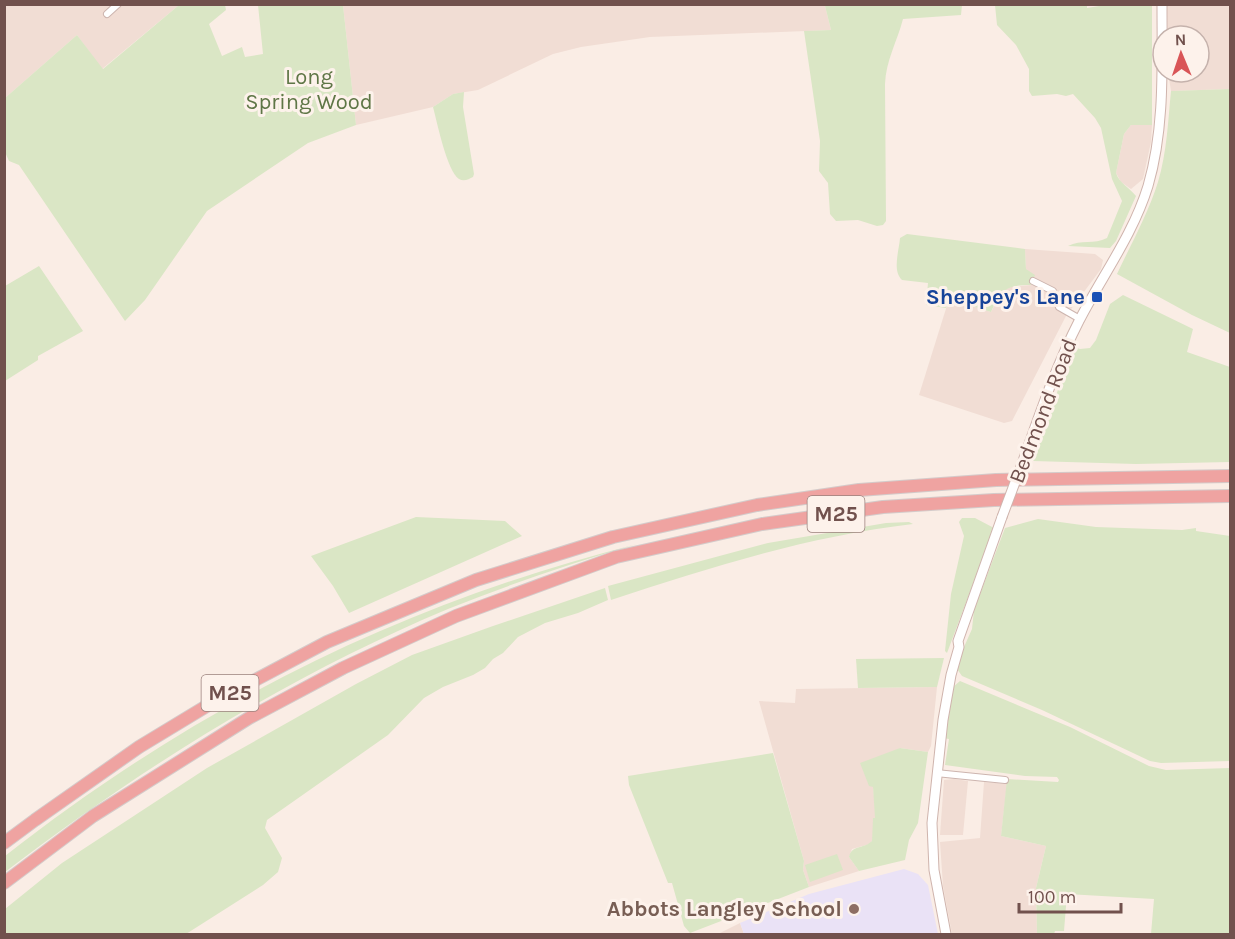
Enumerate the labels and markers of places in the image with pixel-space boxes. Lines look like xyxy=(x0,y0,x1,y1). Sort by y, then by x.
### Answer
place label: Sheppey's Lane xyxy=(926,284,1085,310)
marker: Sheppey's Lane xyxy=(1090,290,1104,304)
place label: Abbots Langley School xyxy=(607,896,842,922)
marker: Abbots Langley School xyxy=(847,902,861,916)

